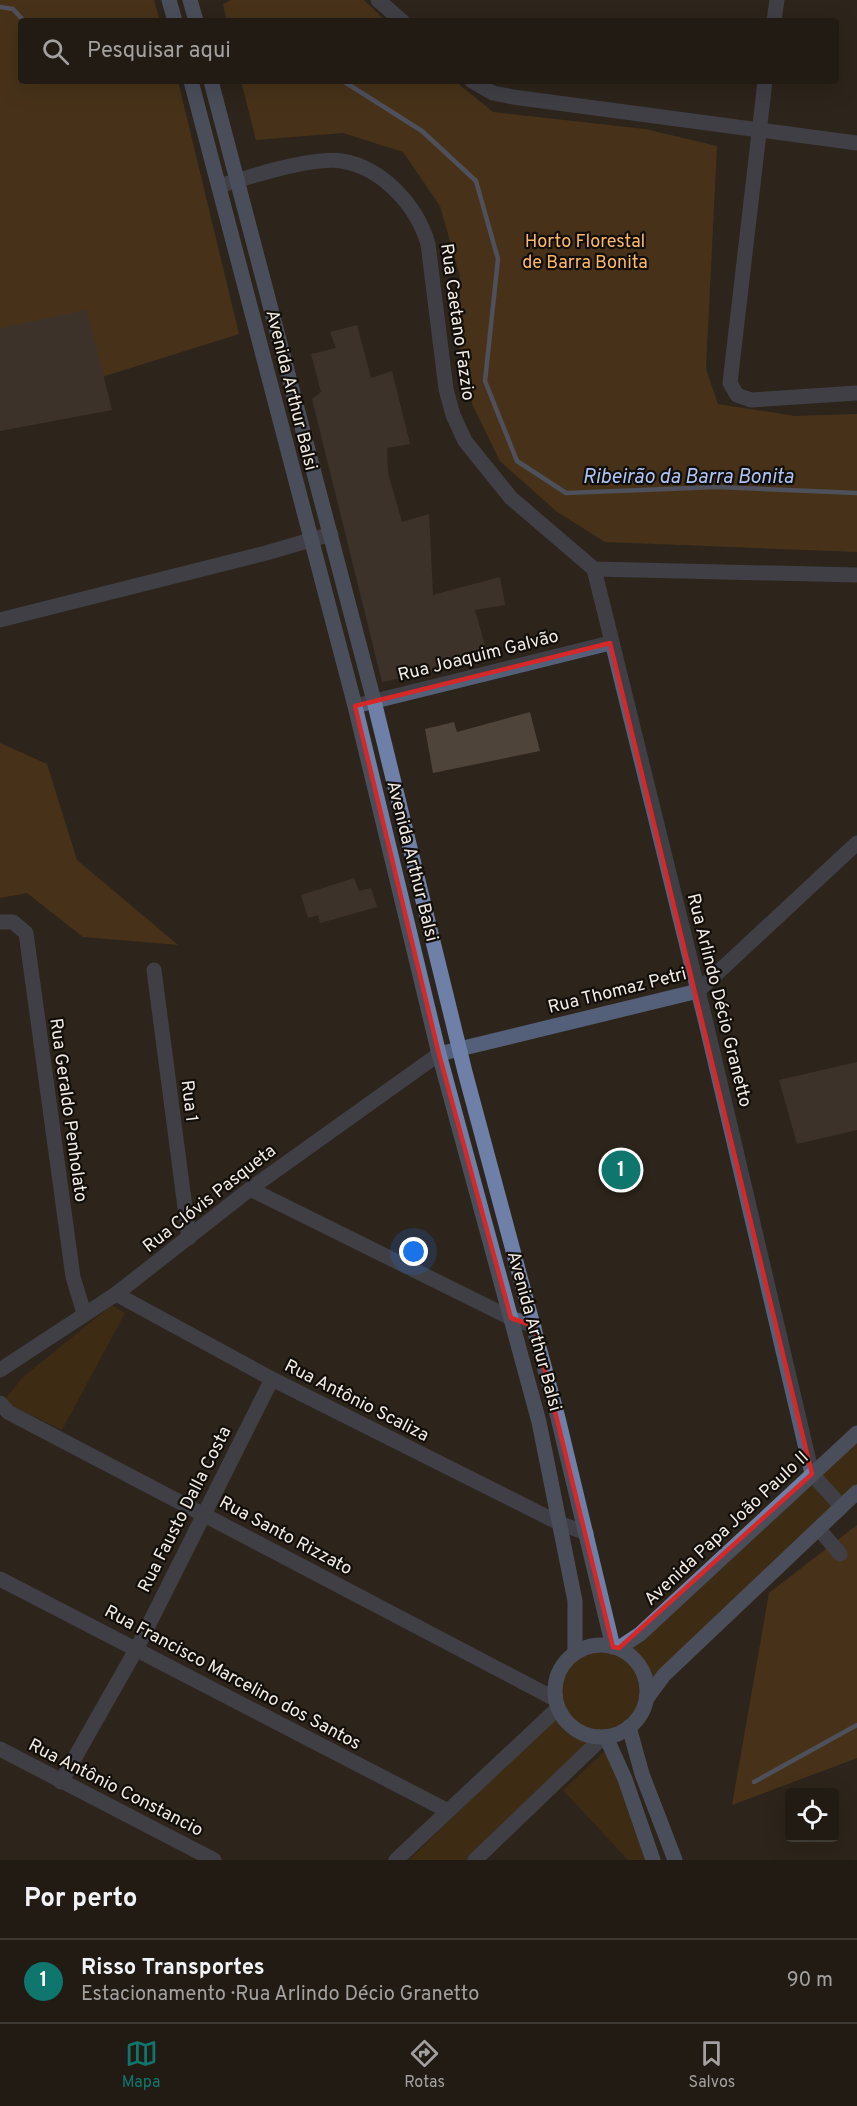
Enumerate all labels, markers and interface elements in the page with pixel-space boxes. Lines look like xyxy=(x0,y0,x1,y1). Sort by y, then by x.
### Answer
search box xyxy=(18,18,839,84)
icon: search xyxy=(39,35,72,68)
text: Pesquisar aqui xyxy=(87,38,231,65)
park label: Horto Florestal de Barra Bonita xyxy=(522,231,648,275)
street label: Rua Caetano Fazzio xyxy=(434,242,479,402)
street label: Avenida Arthur Balsi xyxy=(259,308,322,473)
water label: Ribeirão da Barra Bonita xyxy=(582,465,794,491)
street label: Rua Joaquim Galvão xyxy=(396,625,561,688)
street label: Avenida Arthur Balsi xyxy=(380,779,443,944)
street label: Rua Arlindo Décio Granetto xyxy=(681,891,756,1110)
street label: Rua Thomaz Petri xyxy=(546,963,689,1020)
street label: Rua Geraldo Penholato xyxy=(43,1017,92,1204)
street label: Rua 1 xyxy=(175,1079,203,1124)
street label: Rua Clóvis Pasqueta xyxy=(139,1140,281,1258)
pin: 1 xyxy=(602,1148,640,1192)
your location xyxy=(399,1237,428,1266)
street label: Avenida Arthur Balsi xyxy=(501,1249,566,1414)
street label: Rua Antônio Scaliza xyxy=(280,1355,433,1448)
street label: Rua Fausto Dalla Costa xyxy=(133,1423,237,1597)
street label: Avenida Papa João Paulo II xyxy=(640,1447,814,1611)
street label: Rua Santo Rizzato xyxy=(215,1492,356,1581)
street label: Rua Francisco Marcelino dos Santos xyxy=(100,1601,365,1756)
street label: Rua Antônio Constancio xyxy=(24,1734,207,1842)
map controls xyxy=(785,1788,839,1842)
button: locate xyxy=(785,1788,839,1842)
text: Por perto xyxy=(24,1883,138,1916)
text: Risso Transportes xyxy=(81,1955,265,1982)
text: 1 xyxy=(40,1968,48,1994)
text: 90 m xyxy=(787,1968,833,1994)
text: Estacionamento · Rua Arlindo Décio Granetto xyxy=(81,1982,479,2008)
tab: Mapa xyxy=(122,2037,161,2093)
tab: Rotas xyxy=(404,2037,445,2093)
tab: Salvos xyxy=(689,2037,735,2093)

